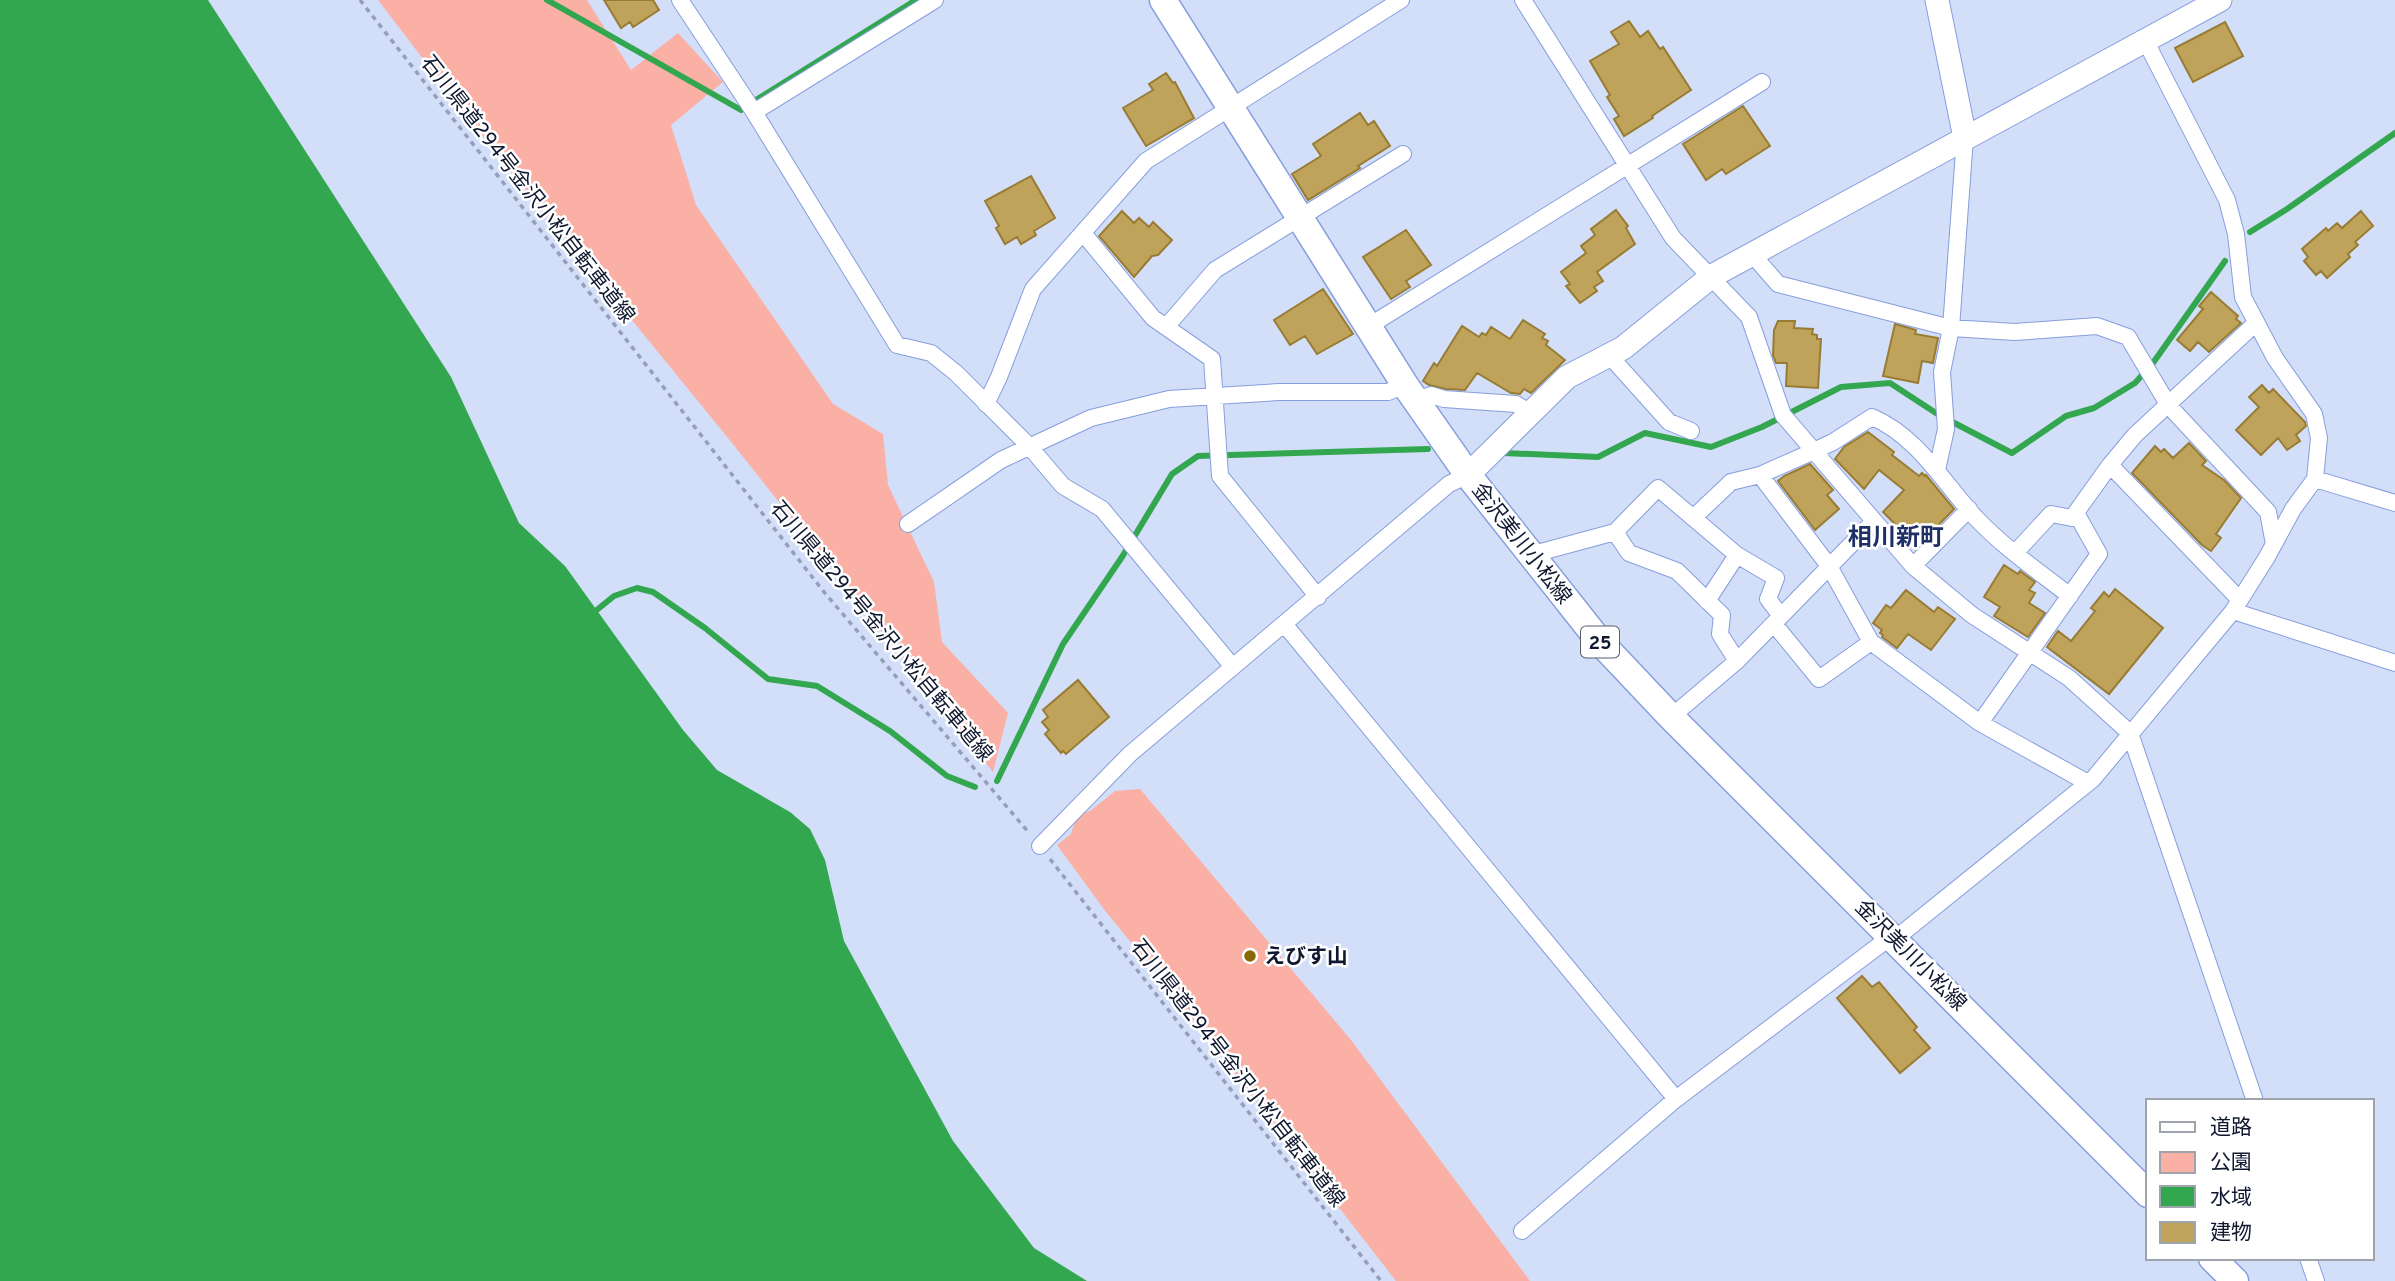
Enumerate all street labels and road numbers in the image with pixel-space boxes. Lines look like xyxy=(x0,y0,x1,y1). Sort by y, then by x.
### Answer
street label: 石川県道294号金沢小松自転車道線 xyxy=(414,51,640,329)
street label: 金沢美川小松線 xyxy=(1465,478,1577,610)
street label: 石川県道294号金沢小松自転車道線 xyxy=(764,496,998,768)
road number: 25 xyxy=(1581,626,1619,657)
street label: 金沢美川小松線 xyxy=(1848,895,1971,1018)
street label: 石川県道294号金沢小松自転車道線 xyxy=(1124,935,1350,1213)

